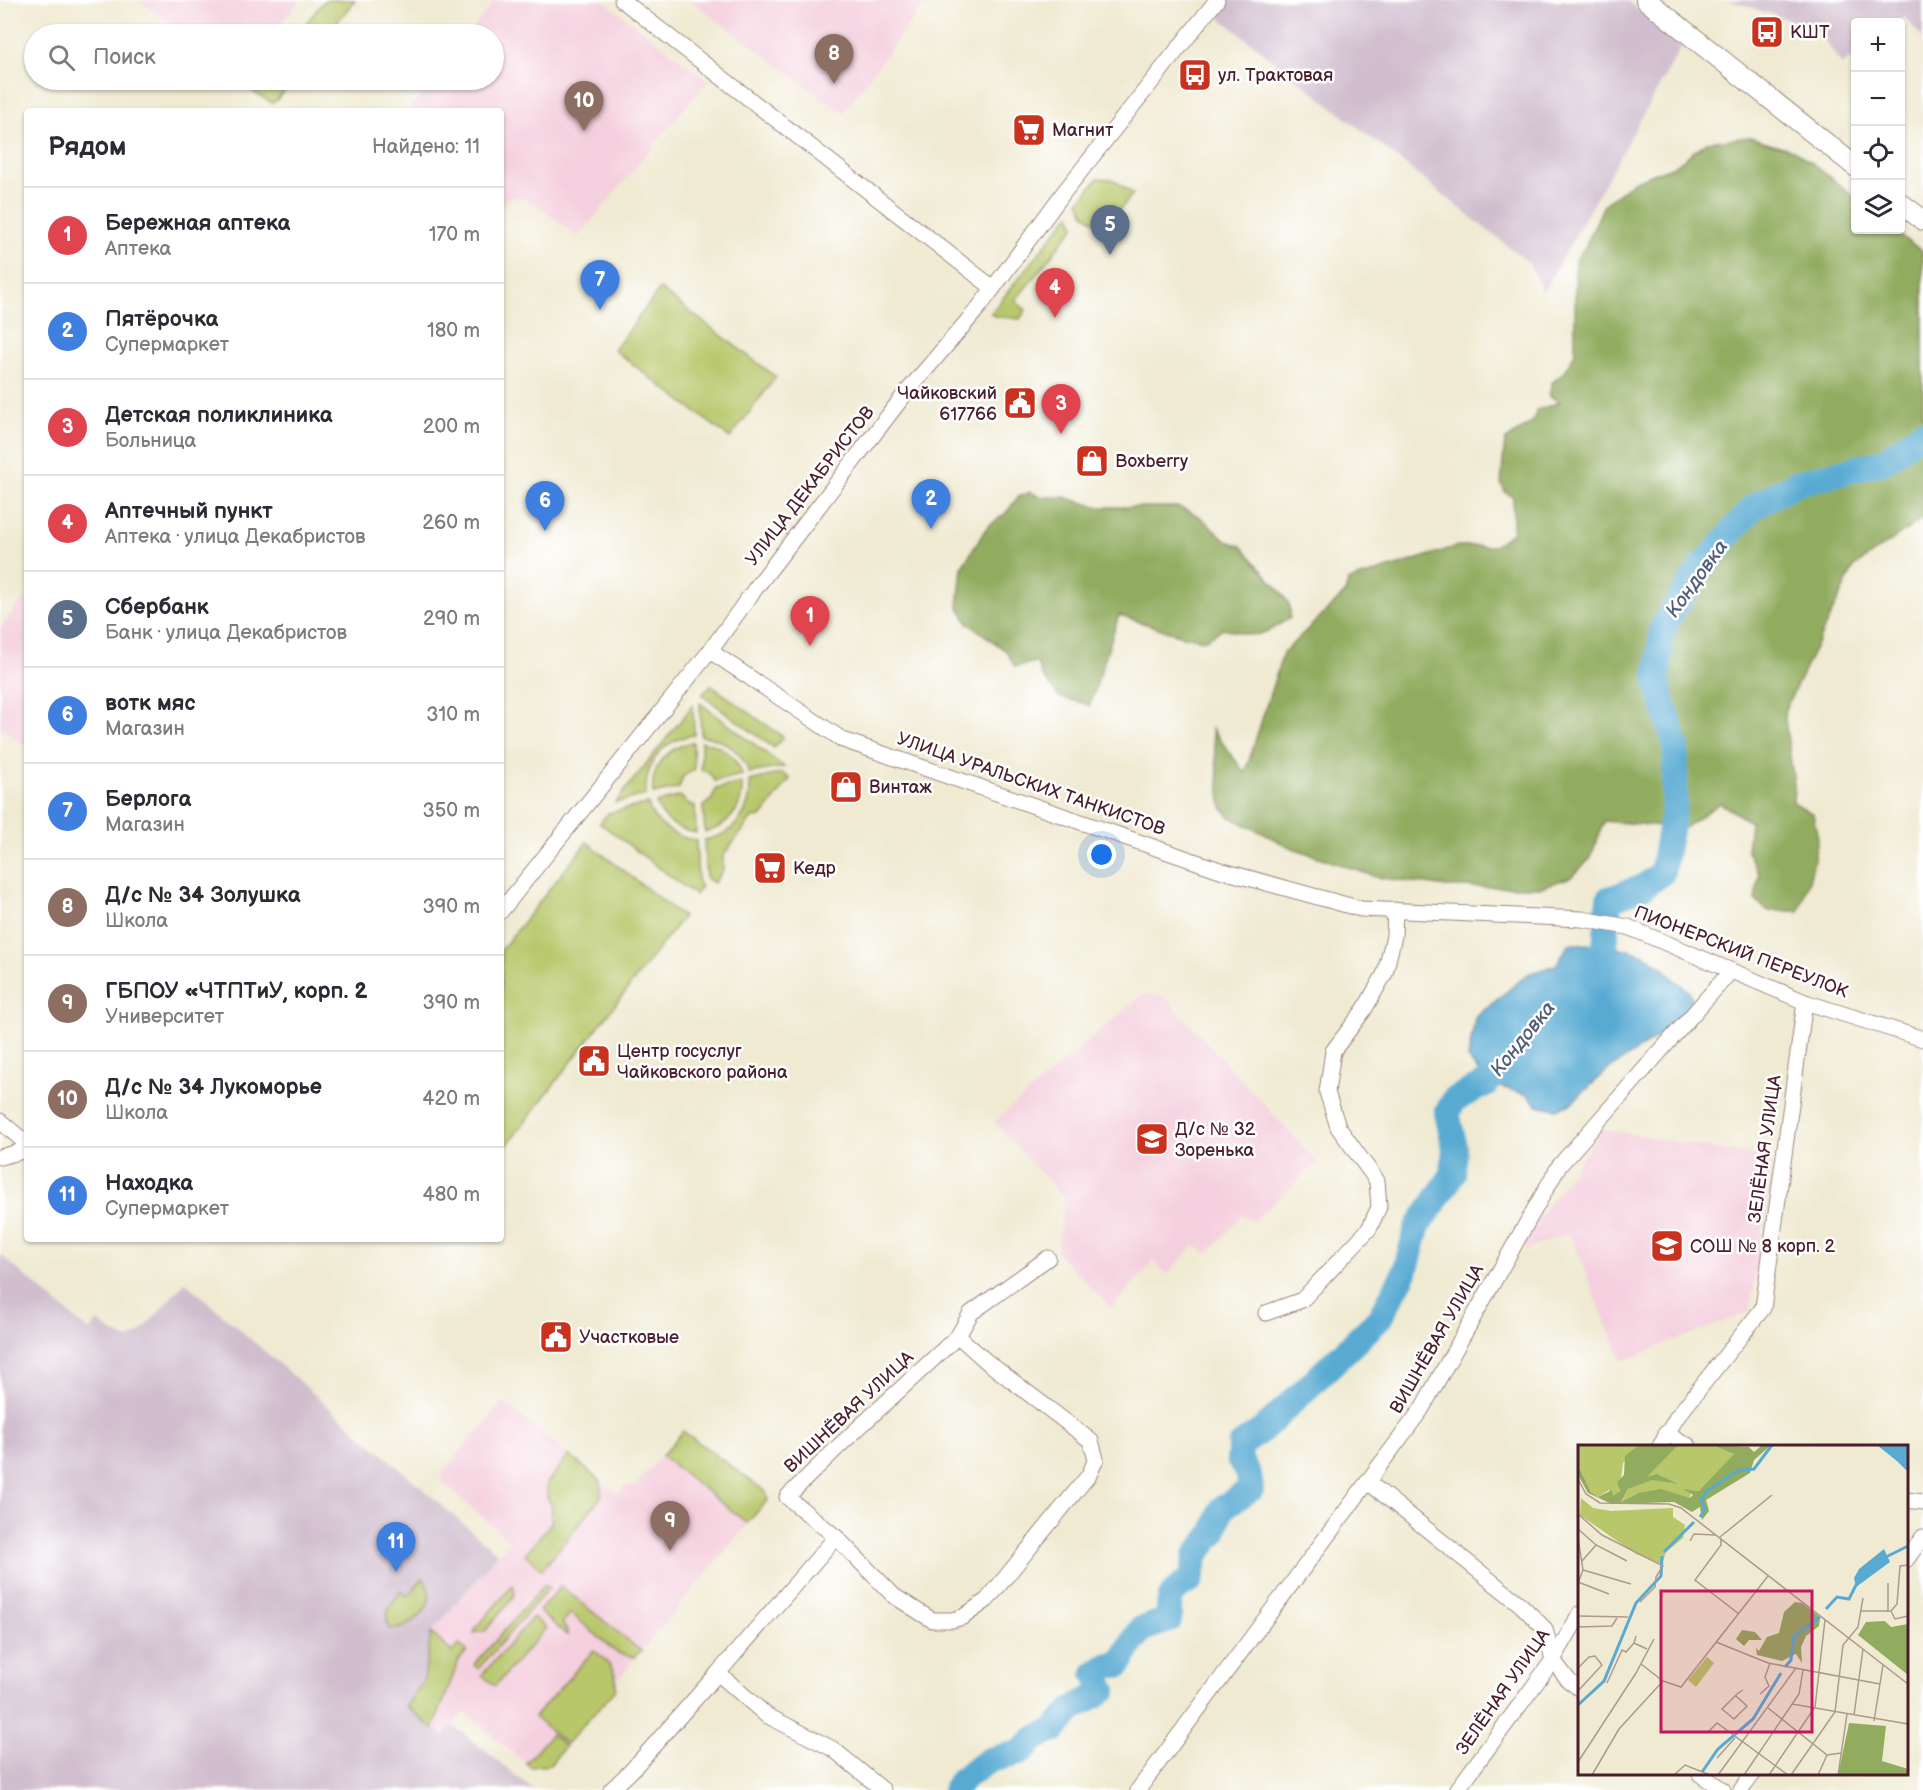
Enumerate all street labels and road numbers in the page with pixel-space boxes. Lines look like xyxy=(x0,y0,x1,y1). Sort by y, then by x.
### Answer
street label: УЛИЦА ДЕКАБРИСТОВ xyxy=(741,402,879,570)
street label: УЛИЦА УРАЛЬСКИХ ТАНКИСТОВ xyxy=(894,728,1168,840)
street label: ПИОНЕРСКИЙ ПЕРЕУЛОК xyxy=(1631,901,1851,1003)
street label: ЗЕЛЁНАЯ УЛИЦА xyxy=(1743,1074,1786,1224)
street label: ВИШНЁВАЯ УЛИЦА xyxy=(1385,1260,1488,1417)
street label: ВИШНЁВАЯ УЛИЦА xyxy=(779,1346,918,1477)
street label: ЗЕЛЁНАЯ УЛИЦА xyxy=(1451,1624,1554,1759)

